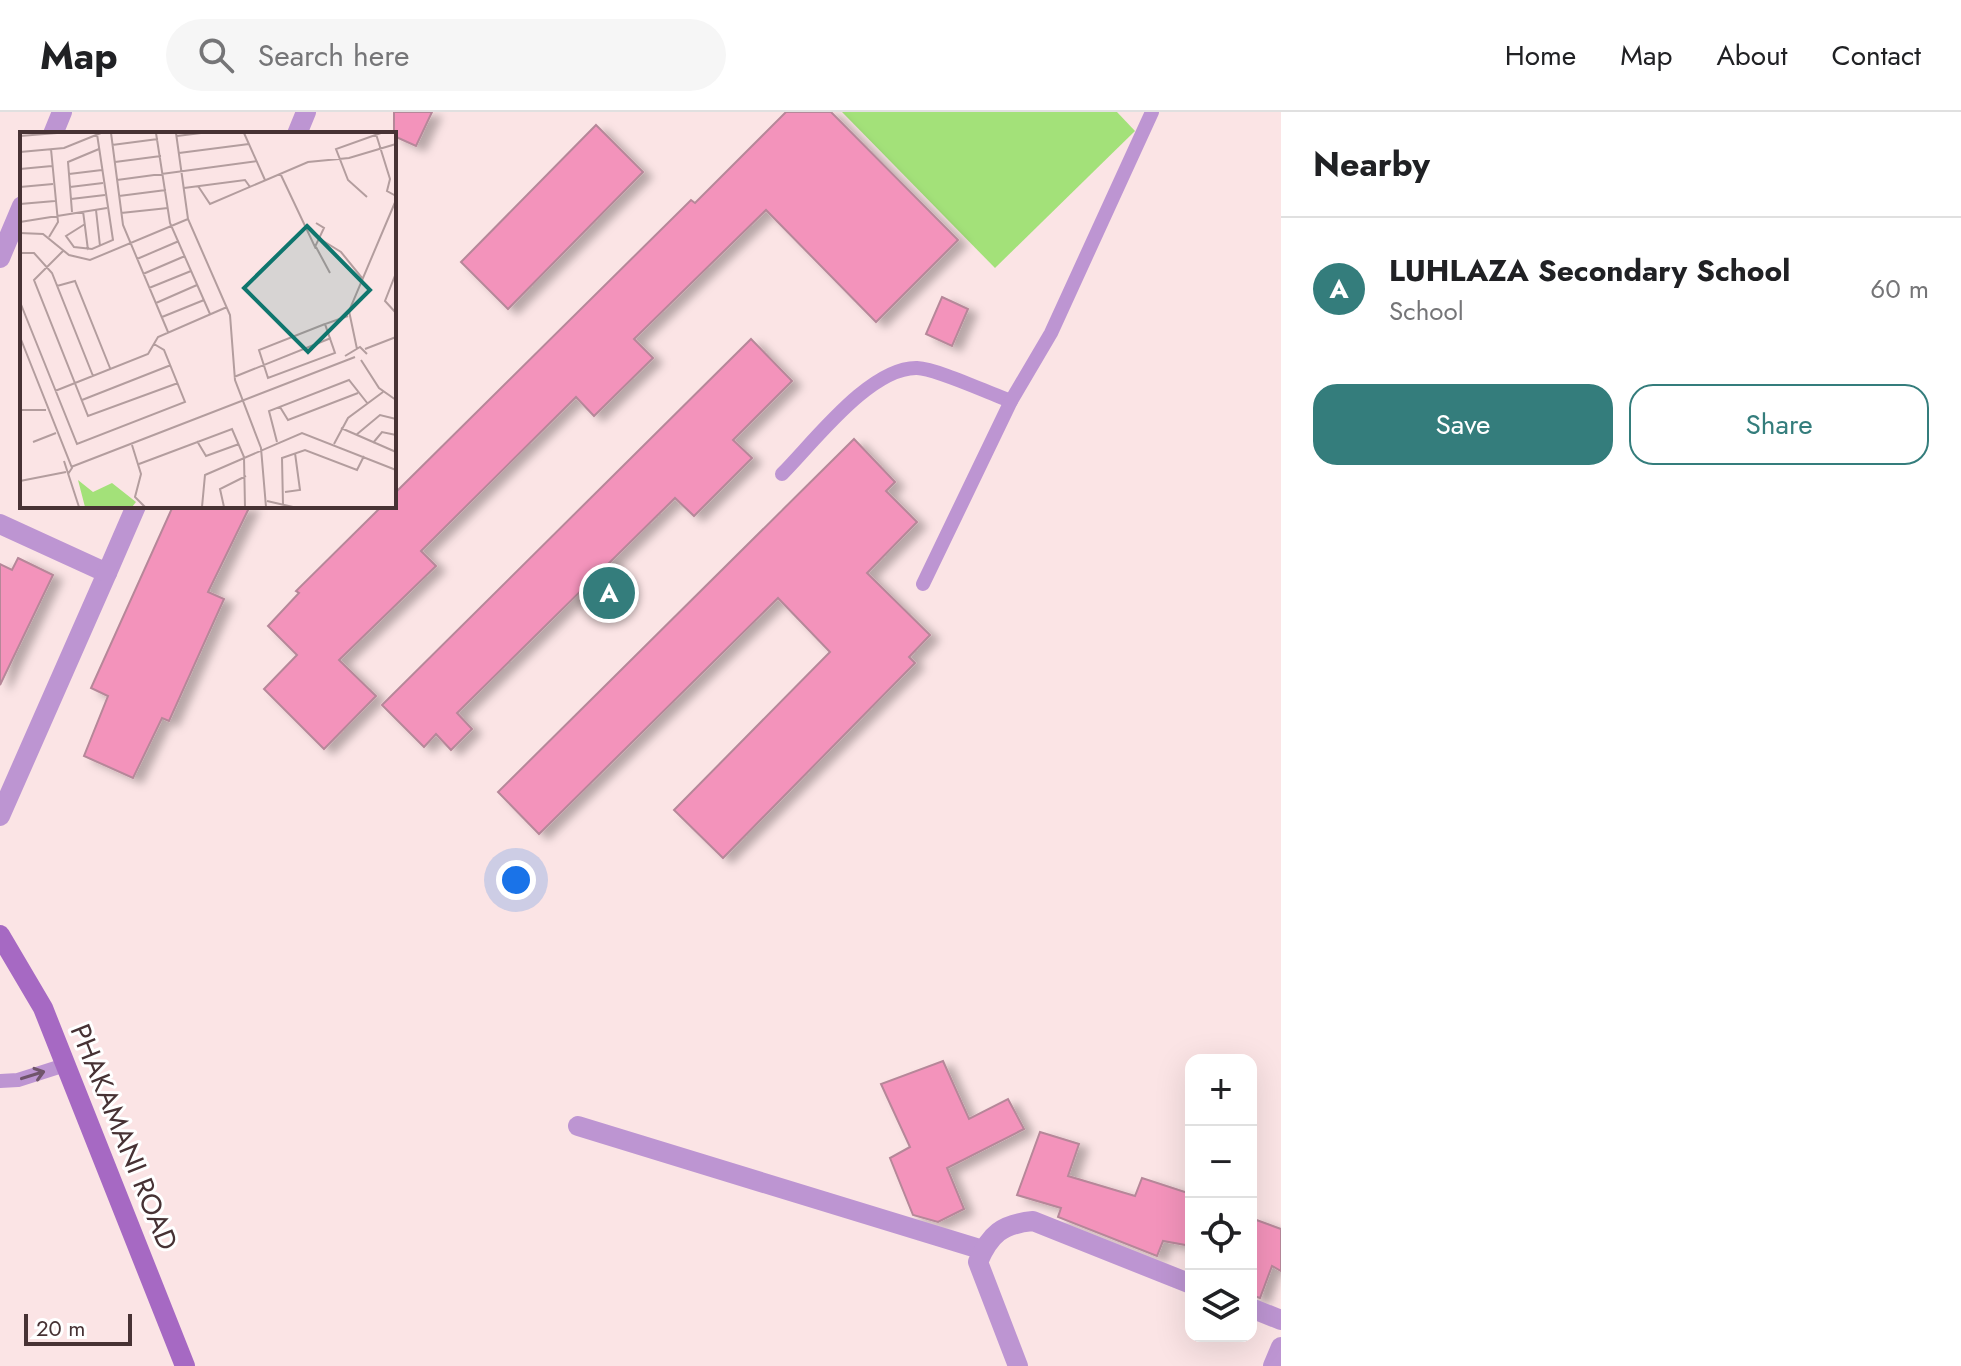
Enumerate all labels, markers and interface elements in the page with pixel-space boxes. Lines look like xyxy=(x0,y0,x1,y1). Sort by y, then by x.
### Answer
search box xyxy=(166,19,726,91)
text: Map xyxy=(40,28,118,83)
icon: search xyxy=(194,33,238,77)
text: Search here xyxy=(258,34,410,77)
text: Home xyxy=(1505,35,1576,76)
text: Map xyxy=(1620,35,1672,76)
text: About xyxy=(1716,35,1788,76)
text: Contact xyxy=(1832,35,1921,76)
inset map xyxy=(20,132,396,508)
text: Nearby xyxy=(1313,140,1430,189)
text: LUHLAZA Secondary School xyxy=(1389,249,1790,292)
text: A xyxy=(1329,270,1349,308)
text: 60 m xyxy=(1870,270,1929,308)
text: School xyxy=(1389,292,1464,330)
button: Save xyxy=(1313,384,1613,465)
button: Share xyxy=(1629,384,1929,465)
pin: A xyxy=(583,563,635,623)
your location xyxy=(496,860,536,900)
street label: PHAKAMANI ROAD xyxy=(60,1018,188,1256)
map controls xyxy=(1185,1054,1257,1342)
button: + xyxy=(1185,1054,1257,1126)
one-way arrow xyxy=(20,1067,45,1081)
button: − xyxy=(1185,1126,1257,1198)
button: locate xyxy=(1185,1198,1257,1270)
button: layers xyxy=(1185,1270,1257,1342)
scale bar xyxy=(24,1310,132,1346)
text: 20 m xyxy=(36,1312,85,1344)

